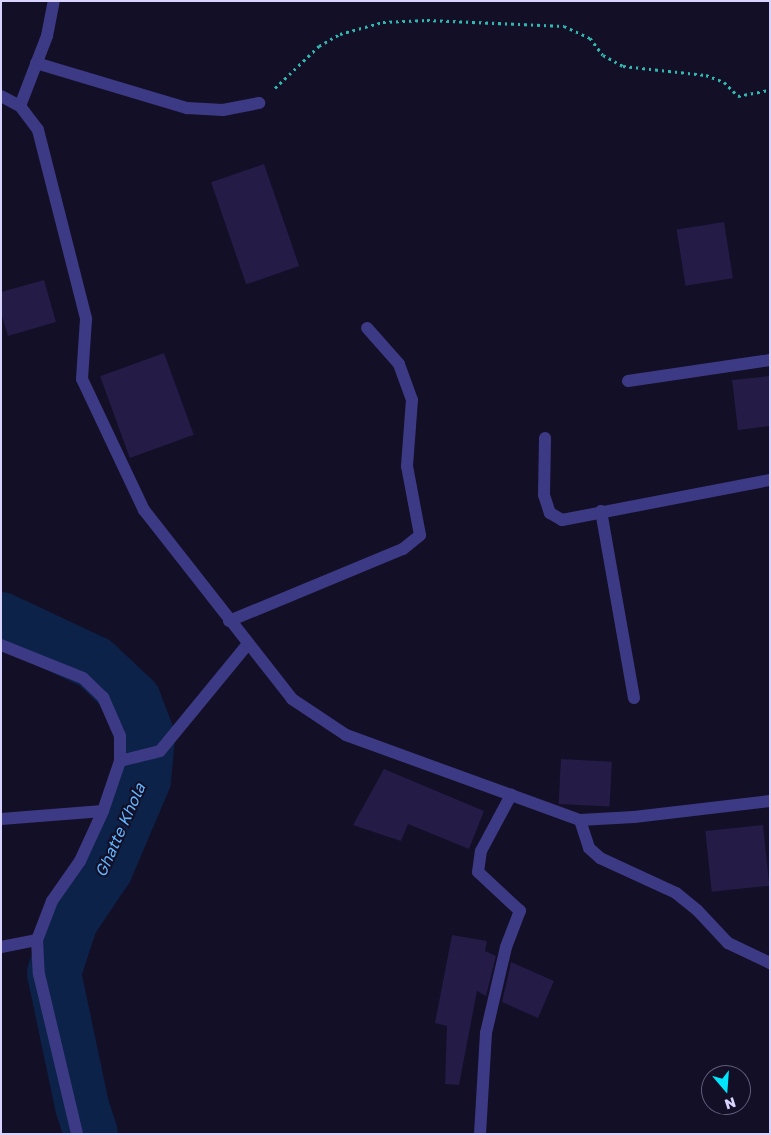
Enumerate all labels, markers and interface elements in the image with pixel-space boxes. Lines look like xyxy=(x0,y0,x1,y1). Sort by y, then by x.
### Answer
water label: Ghatte Khola xyxy=(91,780,149,880)
north arrow xyxy=(701,1065,751,1115)
text: N xyxy=(723,1094,738,1114)

